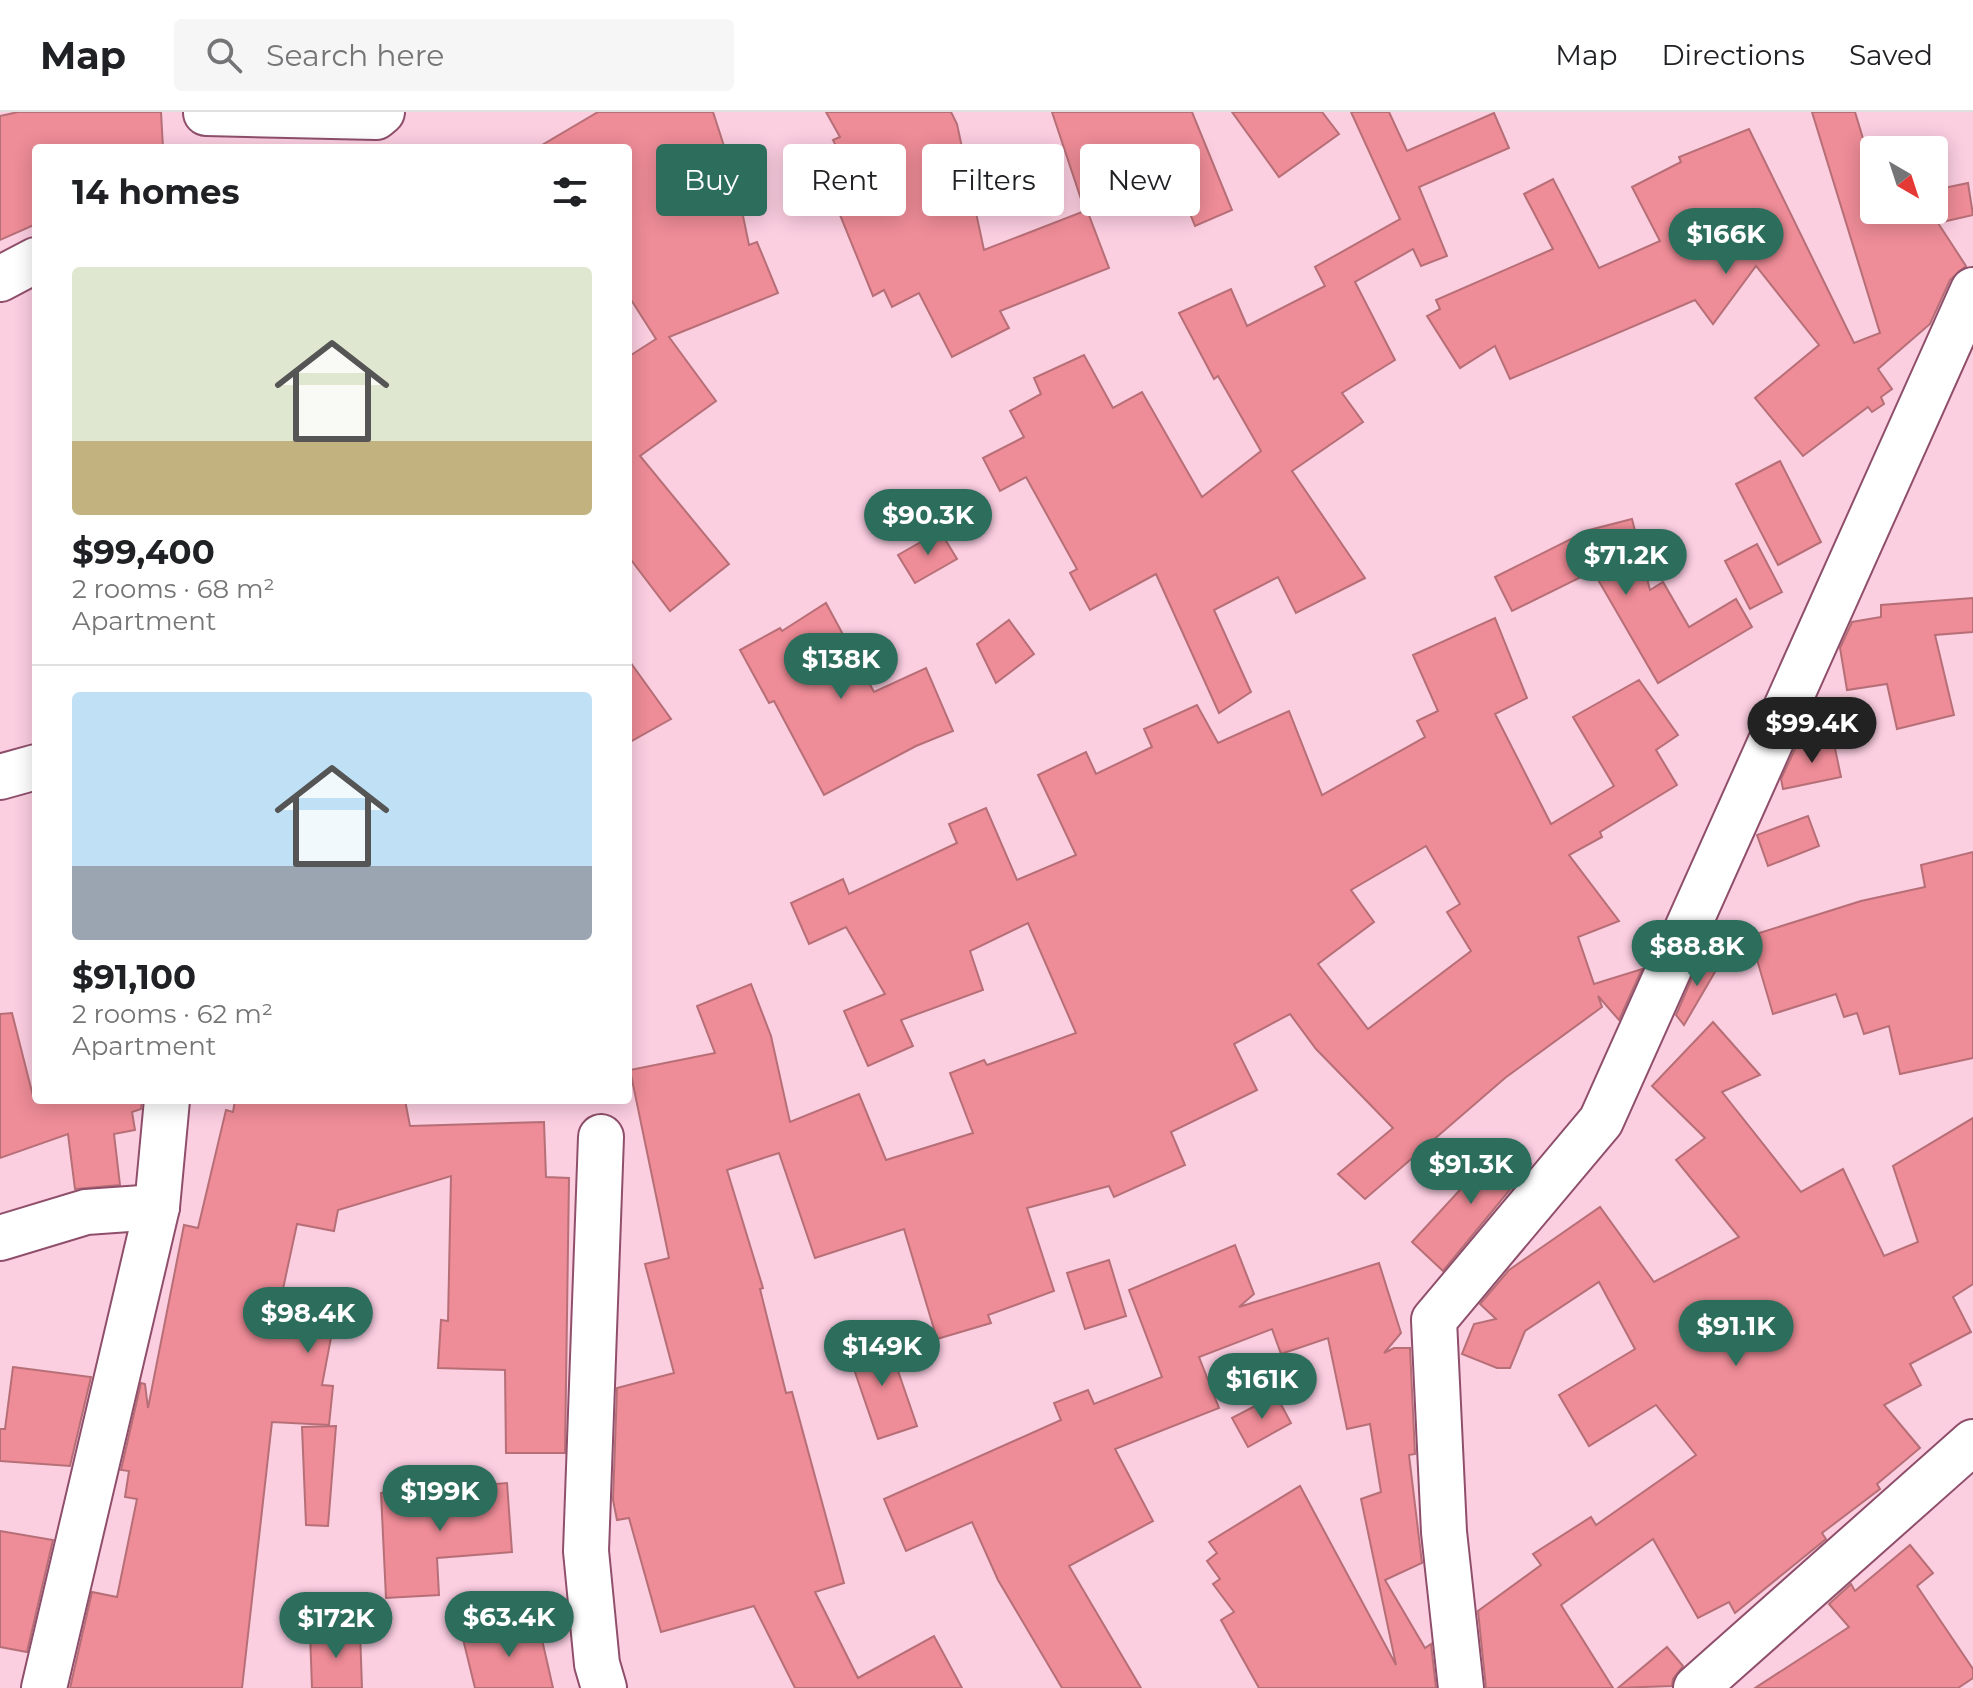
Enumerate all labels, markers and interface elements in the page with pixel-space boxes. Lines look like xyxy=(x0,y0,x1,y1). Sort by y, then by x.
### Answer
search box xyxy=(174,19,734,91)
text: Map xyxy=(40,32,126,79)
icon: search xyxy=(202,33,246,77)
text: Search here xyxy=(266,37,444,74)
text: Map xyxy=(1555,38,1617,72)
text: Directions xyxy=(1661,38,1805,72)
text: Saved xyxy=(1849,38,1933,72)
north arrow xyxy=(1860,136,1948,224)
map controls xyxy=(1860,136,1948,224)
chip: Buy xyxy=(656,144,767,216)
chip: Rent xyxy=(783,144,906,216)
chip: Filters xyxy=(922,144,1064,216)
chip: New xyxy=(1080,144,1200,216)
icon: filters xyxy=(548,170,592,214)
text: 14 homes xyxy=(72,171,240,213)
pin: $166K xyxy=(1670,208,1782,276)
text: $166K xyxy=(1687,218,1765,250)
icon: home xyxy=(260,319,404,463)
pin: $90.3K xyxy=(863,489,993,557)
text: $90.3K xyxy=(882,499,974,531)
pin: $71.2K xyxy=(1561,529,1691,597)
text: $99,400 xyxy=(72,531,215,573)
text: $71.2K xyxy=(1584,539,1668,571)
text: 2 rooms · 68 m² xyxy=(72,573,275,605)
text: Apartment xyxy=(72,605,216,637)
pin: $138K xyxy=(785,633,897,701)
text: $138K xyxy=(802,643,880,675)
pin: $99.4K xyxy=(1747,697,1877,765)
text: $99.4K xyxy=(1765,707,1859,739)
icon: home xyxy=(260,744,404,888)
pin: $88.8K xyxy=(1632,920,1762,988)
text: $88.8K xyxy=(1650,930,1744,962)
text: $91,100 xyxy=(72,956,196,998)
text: 2 rooms · 62 m² xyxy=(72,998,273,1030)
text: Apartment xyxy=(72,1030,216,1062)
pin: $91.3K xyxy=(1406,1138,1536,1206)
text: $91.3K xyxy=(1429,1148,1513,1180)
pin: $98.4K xyxy=(243,1287,373,1355)
text: $98.4K xyxy=(261,1297,355,1329)
pin: $91.1K xyxy=(1671,1300,1801,1368)
text: $91.1K xyxy=(1697,1310,1775,1342)
pin: $149K xyxy=(826,1320,938,1388)
text: $149K xyxy=(842,1330,922,1362)
pin: $161K xyxy=(1206,1353,1318,1421)
text: $161K xyxy=(1226,1363,1298,1395)
pin: $199K xyxy=(384,1465,496,1533)
text: $199K xyxy=(401,1475,479,1507)
pin: $63.4K xyxy=(444,1591,574,1659)
pin: $172K xyxy=(280,1592,392,1660)
text: $63.4K xyxy=(463,1601,555,1633)
text: $172K xyxy=(297,1602,375,1634)

